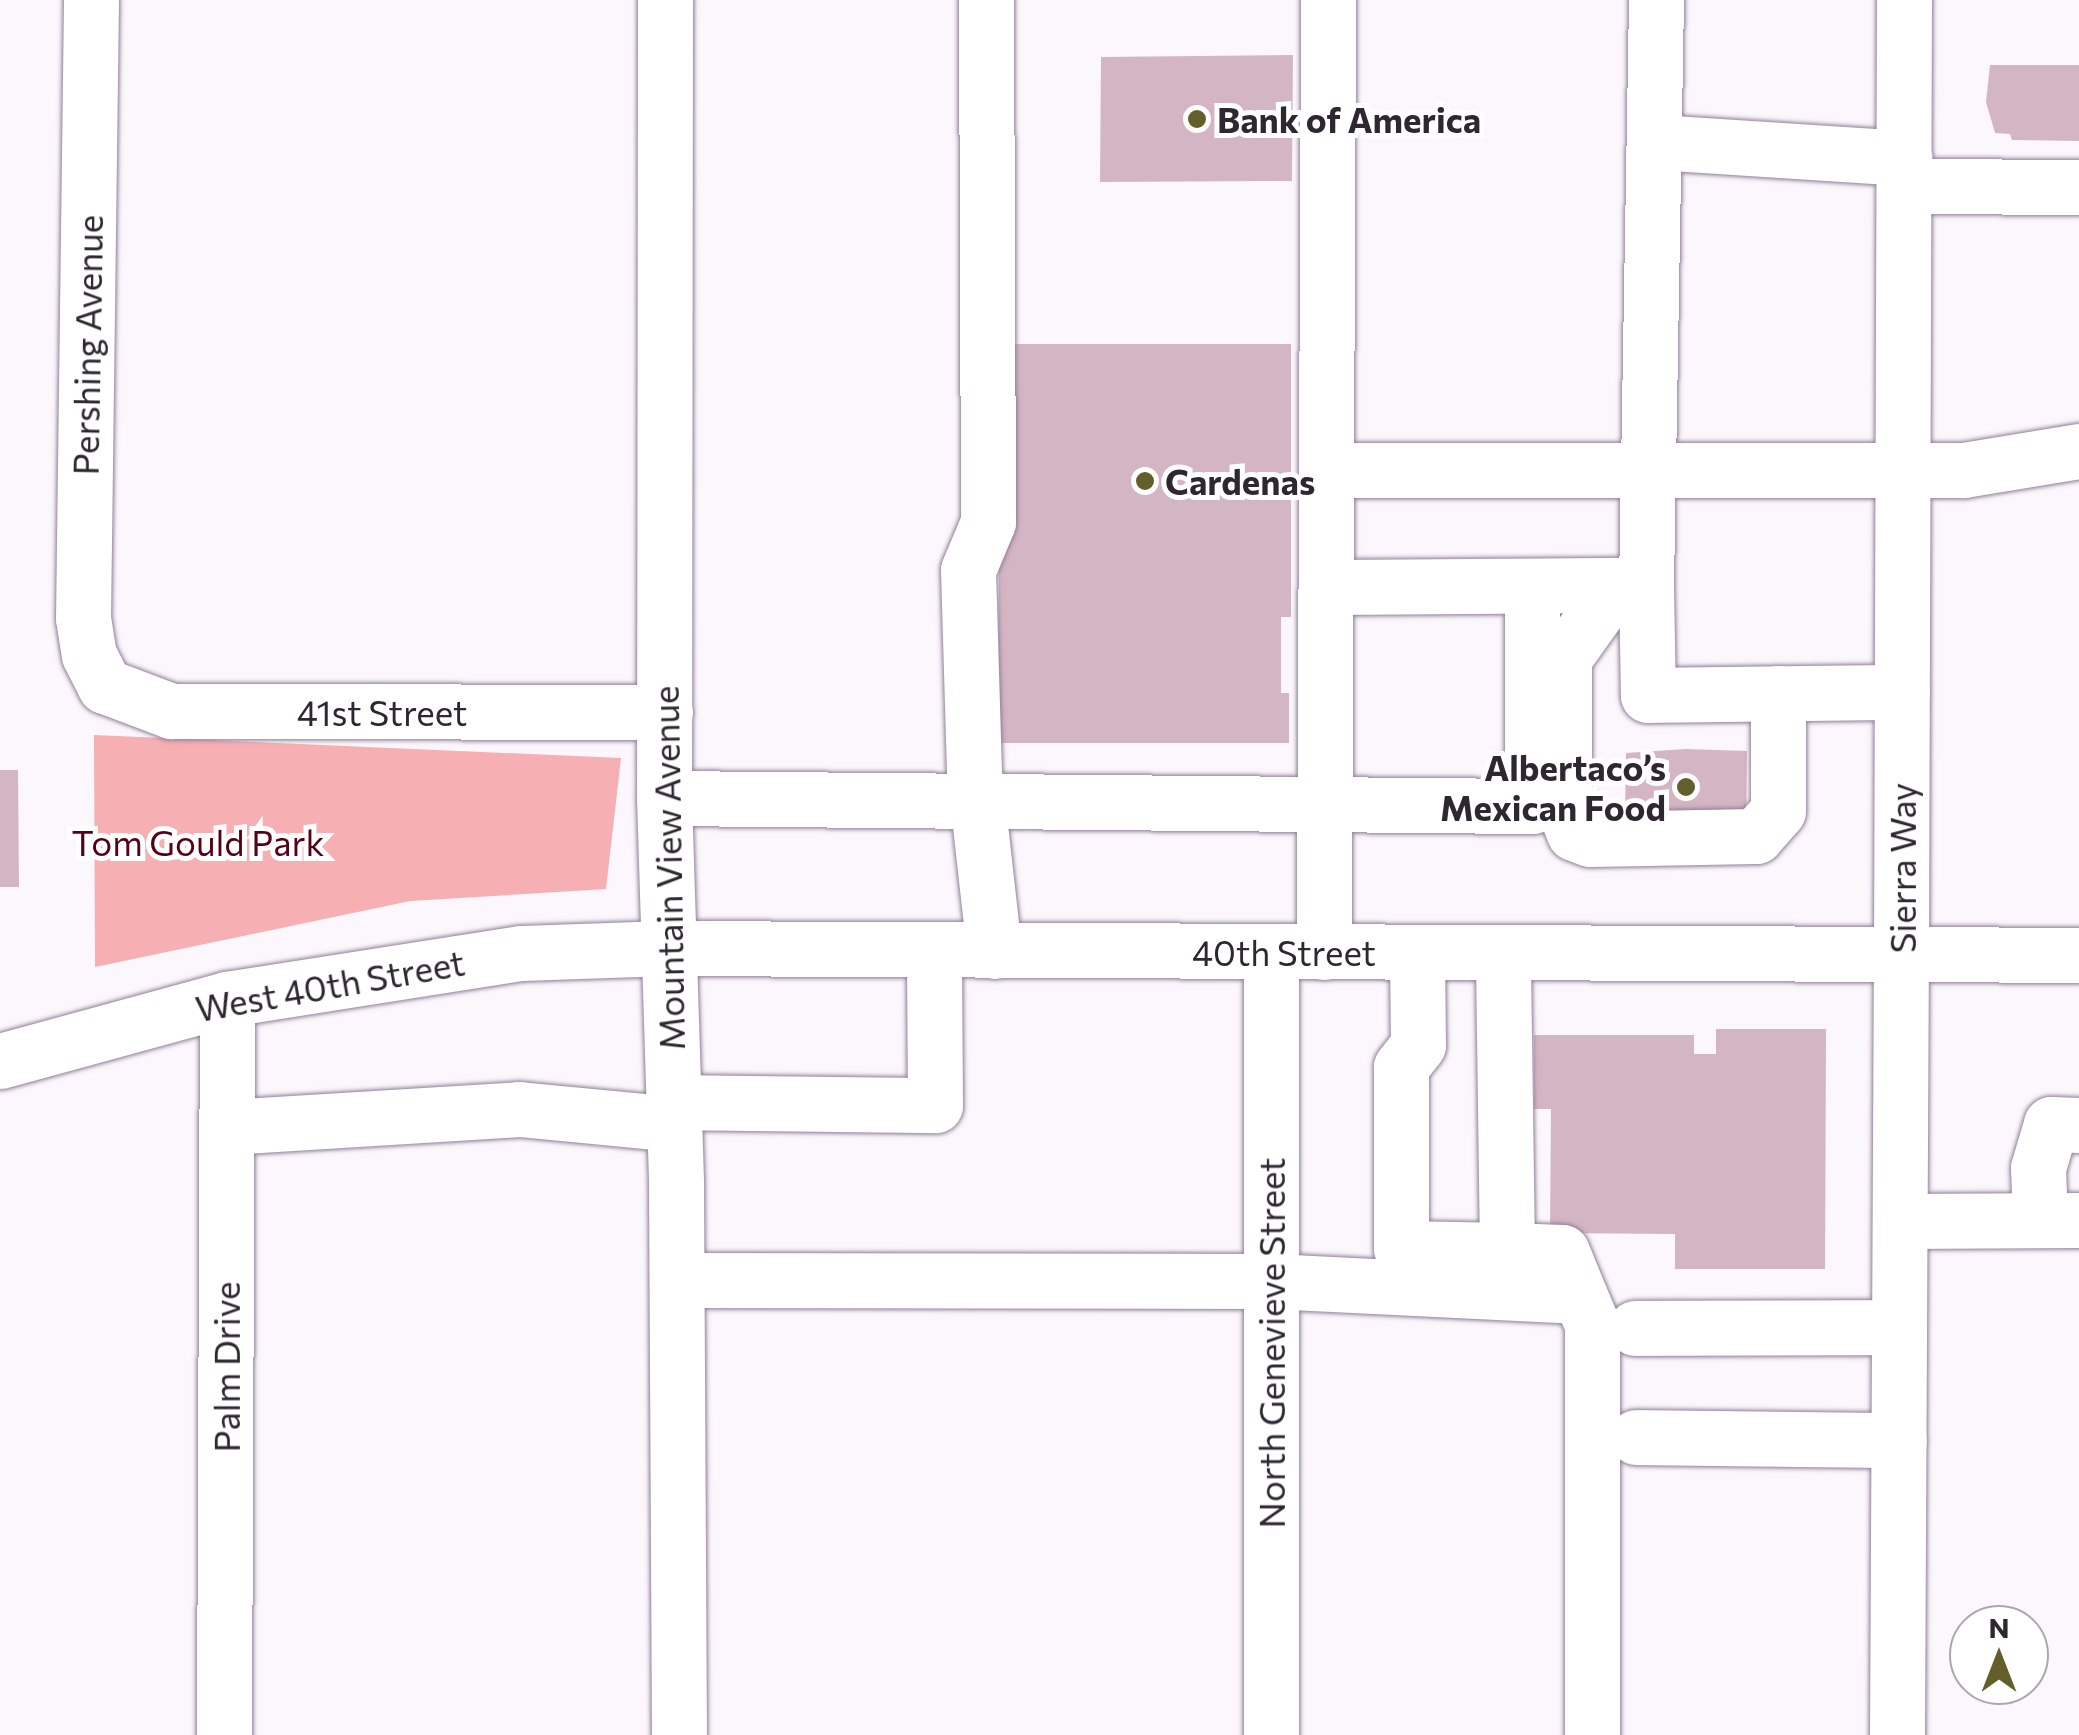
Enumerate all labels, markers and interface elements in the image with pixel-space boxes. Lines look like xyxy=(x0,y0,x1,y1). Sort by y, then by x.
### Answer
place label: Bank of America xyxy=(1217,98,1481,140)
marker: Bank of America xyxy=(1186,108,1208,130)
street label: Pershing Avenue xyxy=(64,214,110,476)
place label: Cardenas xyxy=(1165,460,1315,502)
marker: Cardenas xyxy=(1134,470,1156,492)
street label: Mountain View Avenue xyxy=(644,685,692,1051)
street label: 41st Street xyxy=(297,691,467,733)
place label: Albertaco’s Mexican Food xyxy=(1440,746,1666,828)
marker: Albertaco’s Mexican Food xyxy=(1675,776,1697,798)
street label: Sierra Way xyxy=(1881,783,1923,953)
park label: Tom Gould Park xyxy=(71,821,325,863)
street label: 40th Street xyxy=(1192,931,1376,973)
street label: West 40th Street xyxy=(192,941,468,1029)
street label: North Genevieve Street xyxy=(1250,1158,1292,1528)
street label: Palm Drive xyxy=(205,1282,247,1452)
north arrow xyxy=(1949,1605,2049,1705)
text: N xyxy=(1989,1610,2010,1644)

